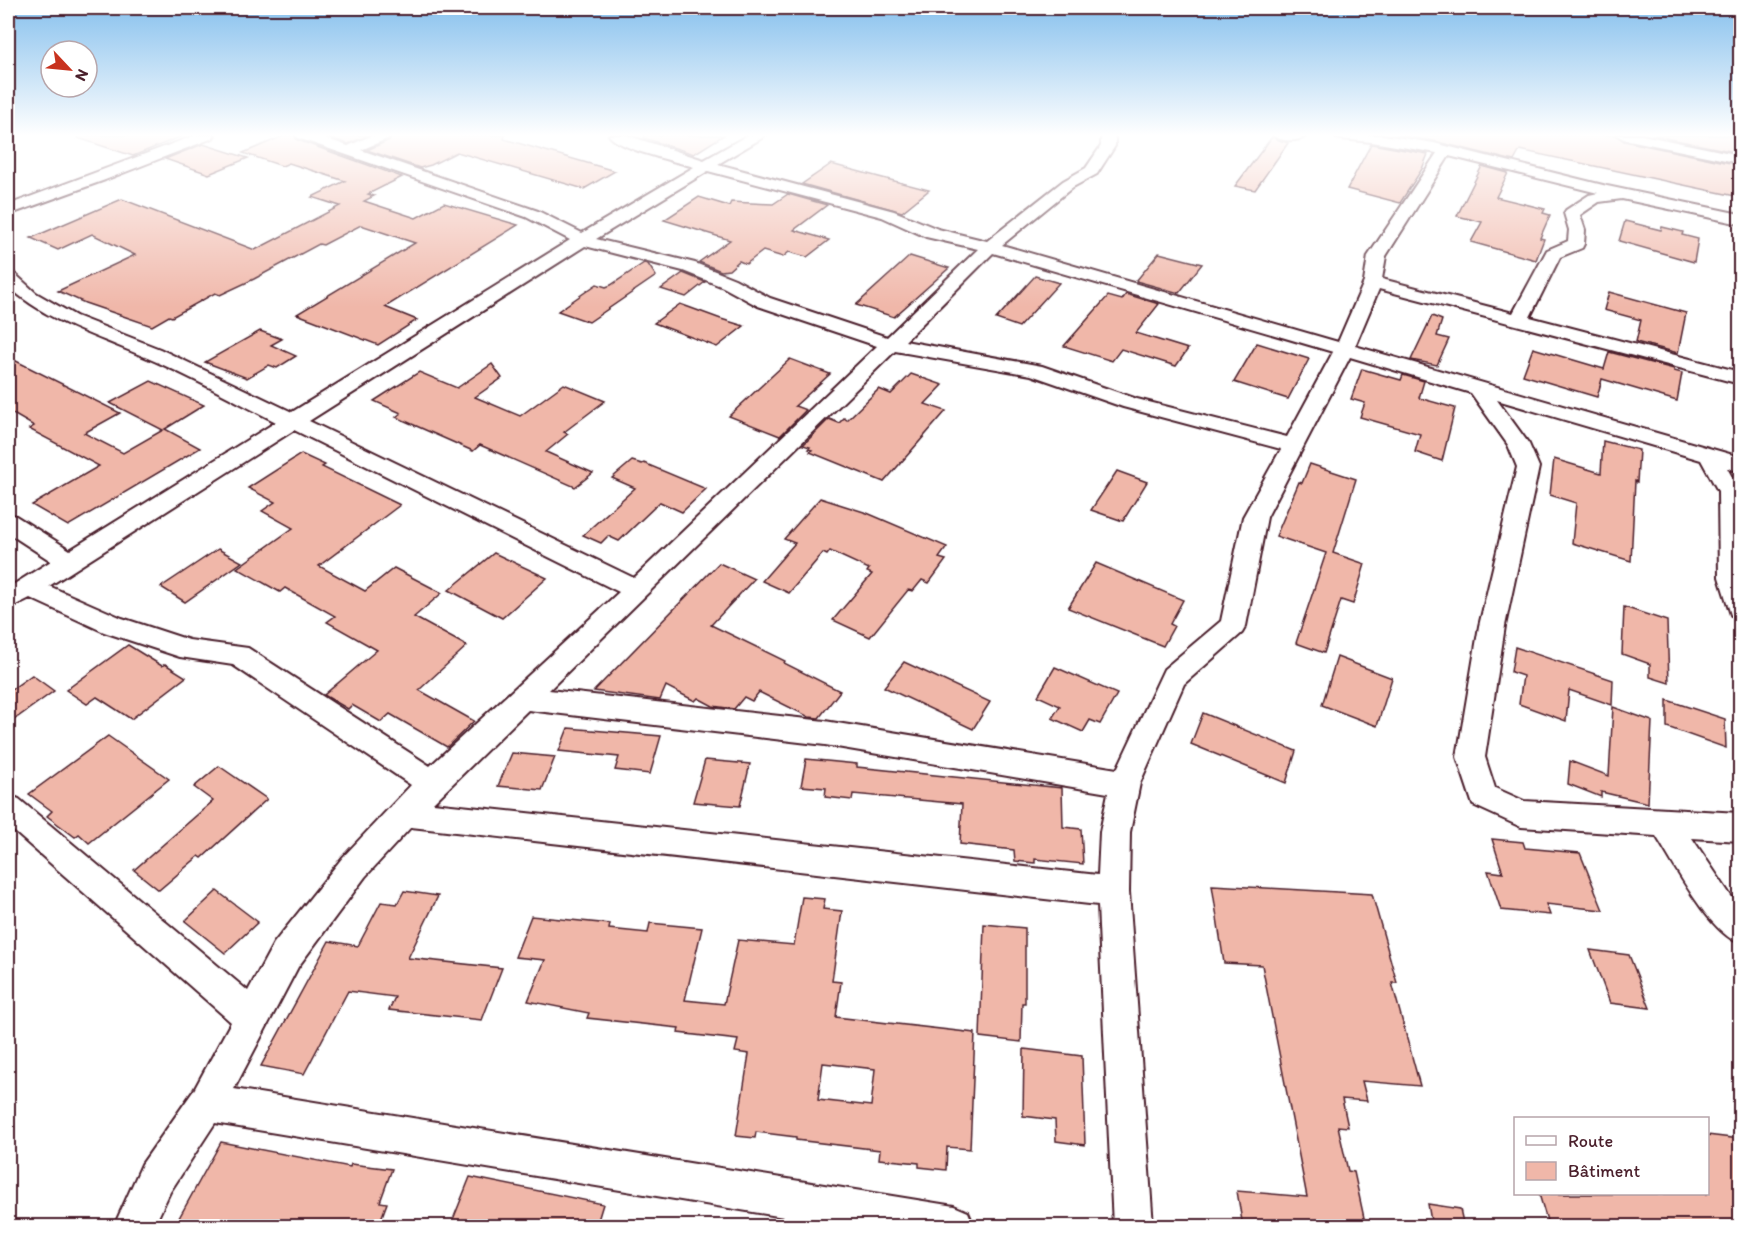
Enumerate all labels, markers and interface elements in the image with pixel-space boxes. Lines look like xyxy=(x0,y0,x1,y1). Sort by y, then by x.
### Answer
north arrow xyxy=(39,39,99,99)
text: N xyxy=(71,66,93,84)
legend xyxy=(1514,1117,1709,1195)
text: Route xyxy=(1568,1130,1613,1152)
text: Bâtiment xyxy=(1568,1160,1641,1182)

